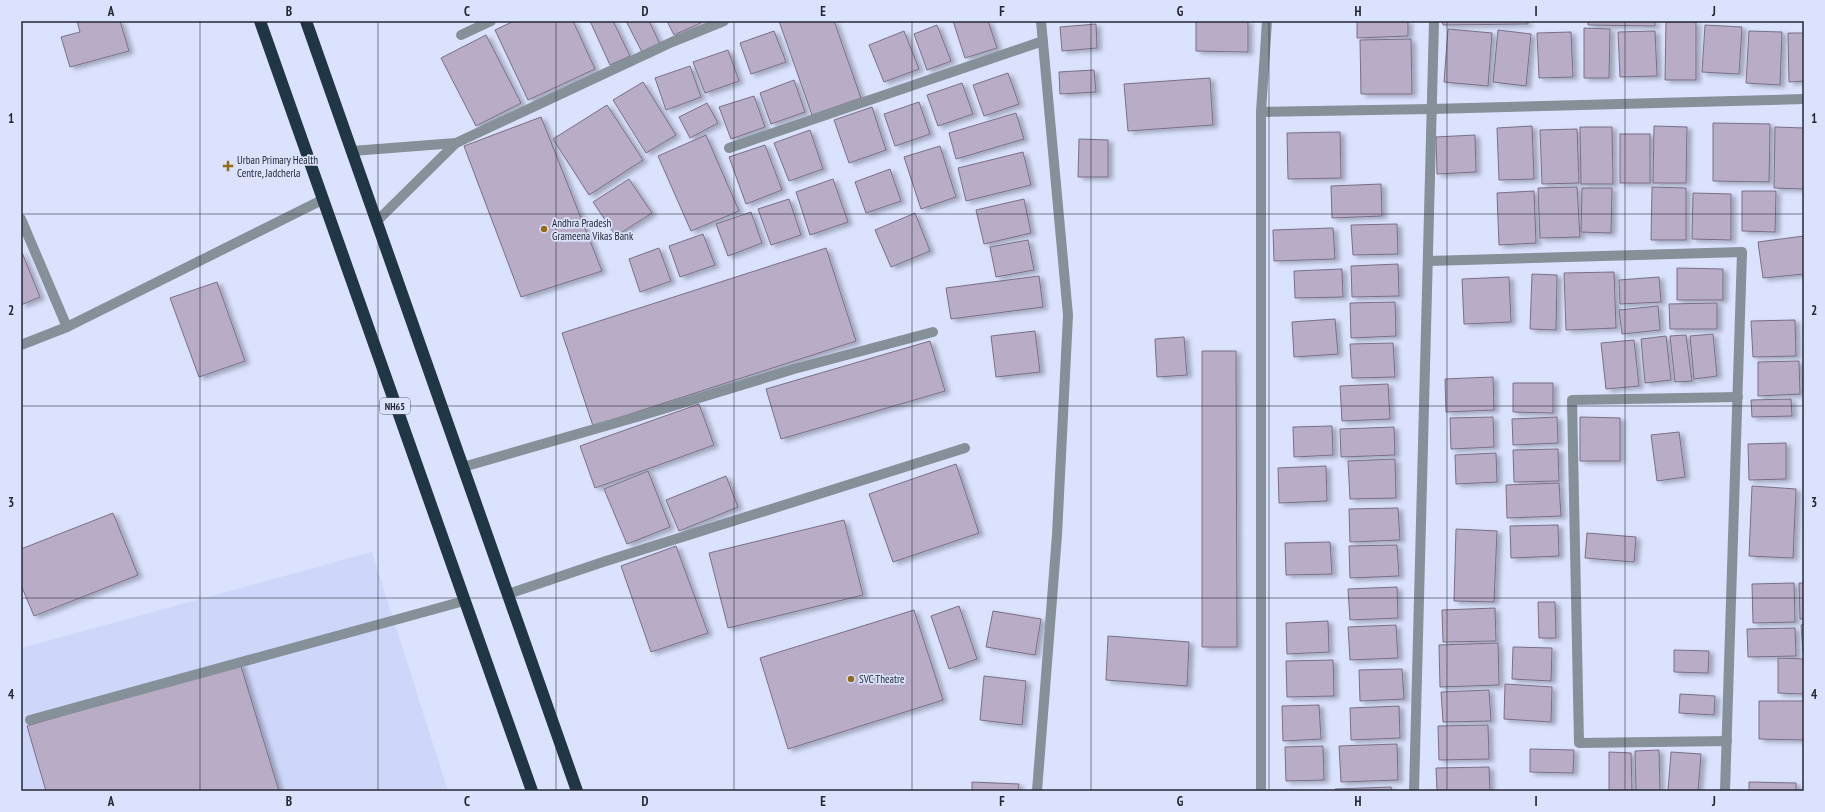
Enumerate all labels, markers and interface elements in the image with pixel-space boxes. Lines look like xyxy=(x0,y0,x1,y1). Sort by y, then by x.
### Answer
text: A xyxy=(107,3,115,20)
text: B xyxy=(286,3,292,20)
text: C xyxy=(464,3,470,20)
text: D xyxy=(642,3,649,20)
text: E xyxy=(820,3,826,20)
text: F xyxy=(999,3,1005,20)
text: G xyxy=(1177,3,1184,20)
text: H xyxy=(1355,3,1362,20)
text: I xyxy=(1534,3,1538,20)
text: J xyxy=(1711,3,1716,20)
text: 1 xyxy=(8,110,14,127)
text: 1 xyxy=(1811,110,1817,127)
place label: Urban Primary Health Centre, Jadcherla xyxy=(237,153,318,180)
marker: Urban Primary Health Centre, Jadcherla xyxy=(222,160,234,172)
place label: Andhra Pradesh Grameena Vikas Bank xyxy=(552,216,634,243)
marker: Andhra Pradesh Grameena Vikas Bank xyxy=(539,224,549,234)
text: 2 xyxy=(8,302,14,319)
text: 2 xyxy=(1811,302,1817,319)
road number: NH65 xyxy=(380,398,410,414)
text: 3 xyxy=(8,494,14,511)
text: 3 xyxy=(1811,494,1817,511)
place label: SVC Theatre xyxy=(859,672,905,686)
marker: SVC Theatre xyxy=(846,674,856,684)
text: 4 xyxy=(8,686,15,703)
text: 4 xyxy=(1811,686,1818,703)
text: A xyxy=(107,793,115,810)
text: B xyxy=(286,793,292,810)
text: C xyxy=(464,793,470,810)
text: D xyxy=(642,793,649,810)
text: E xyxy=(820,793,826,810)
text: F xyxy=(999,793,1005,810)
text: G xyxy=(1177,793,1184,810)
text: H xyxy=(1355,793,1362,810)
text: I xyxy=(1534,793,1538,810)
text: J xyxy=(1711,793,1716,810)

